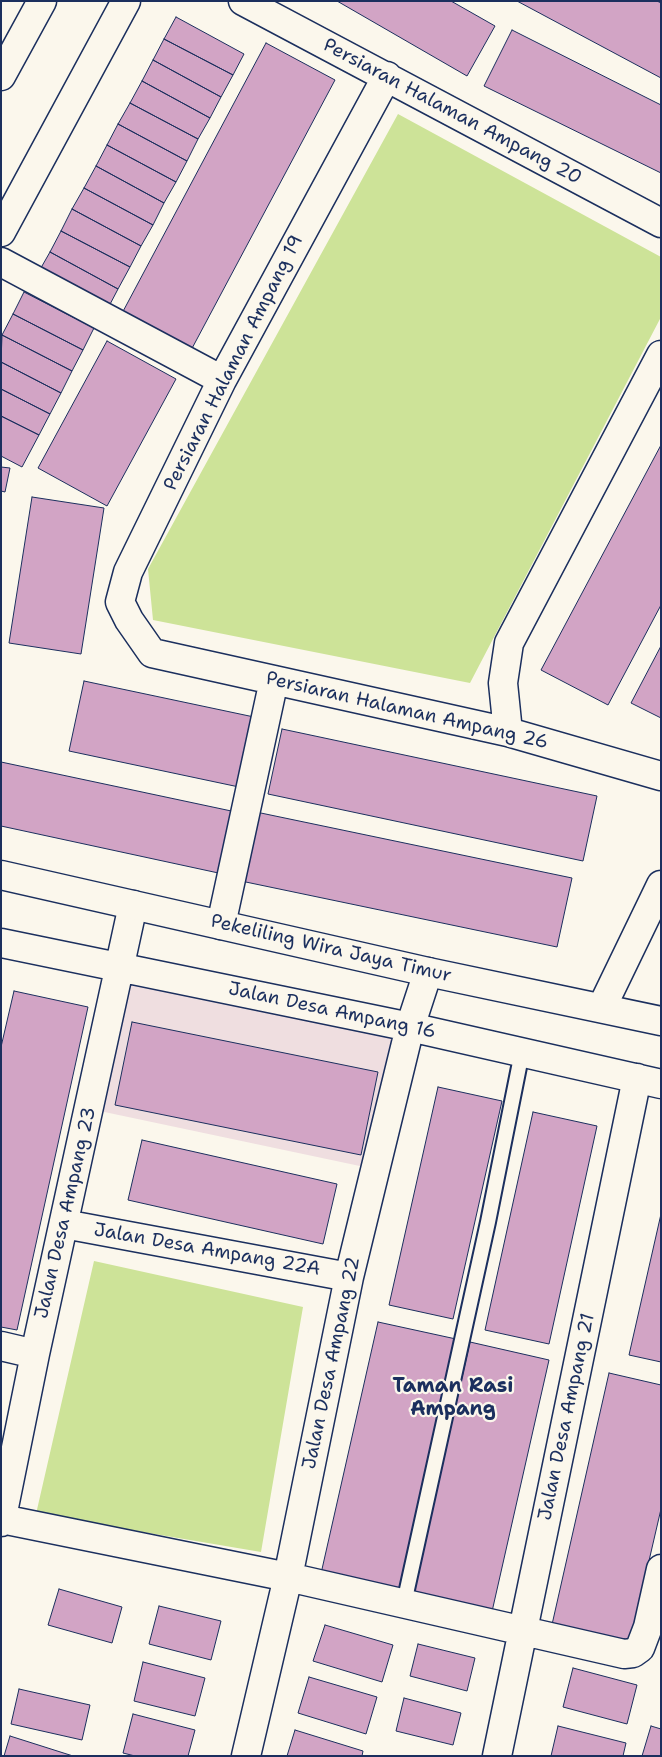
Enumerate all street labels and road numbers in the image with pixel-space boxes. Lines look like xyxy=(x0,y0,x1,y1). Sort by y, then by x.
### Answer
street label: Persiaran Halaman Ampang 20 xyxy=(319,34,585,190)
street label: Persiaran Halaman Ampang 19 xyxy=(159,231,309,495)
street label: Persiaran Halaman Ampang 26 xyxy=(264,667,550,755)
street label: Pekeliling Wira Jaya Timur xyxy=(208,910,454,988)
street label: Jalan Desa Ampang 16 xyxy=(226,978,438,1044)
street label: Jalan Desa Ampang 23 xyxy=(31,1105,101,1321)
street label: Jalan Desa Ampang 22A xyxy=(92,1219,322,1281)
street label: Jalan Desa Ampang 22 xyxy=(298,1255,366,1471)
street label: Jalan Desa Ampang 21 xyxy=(534,1311,600,1523)

